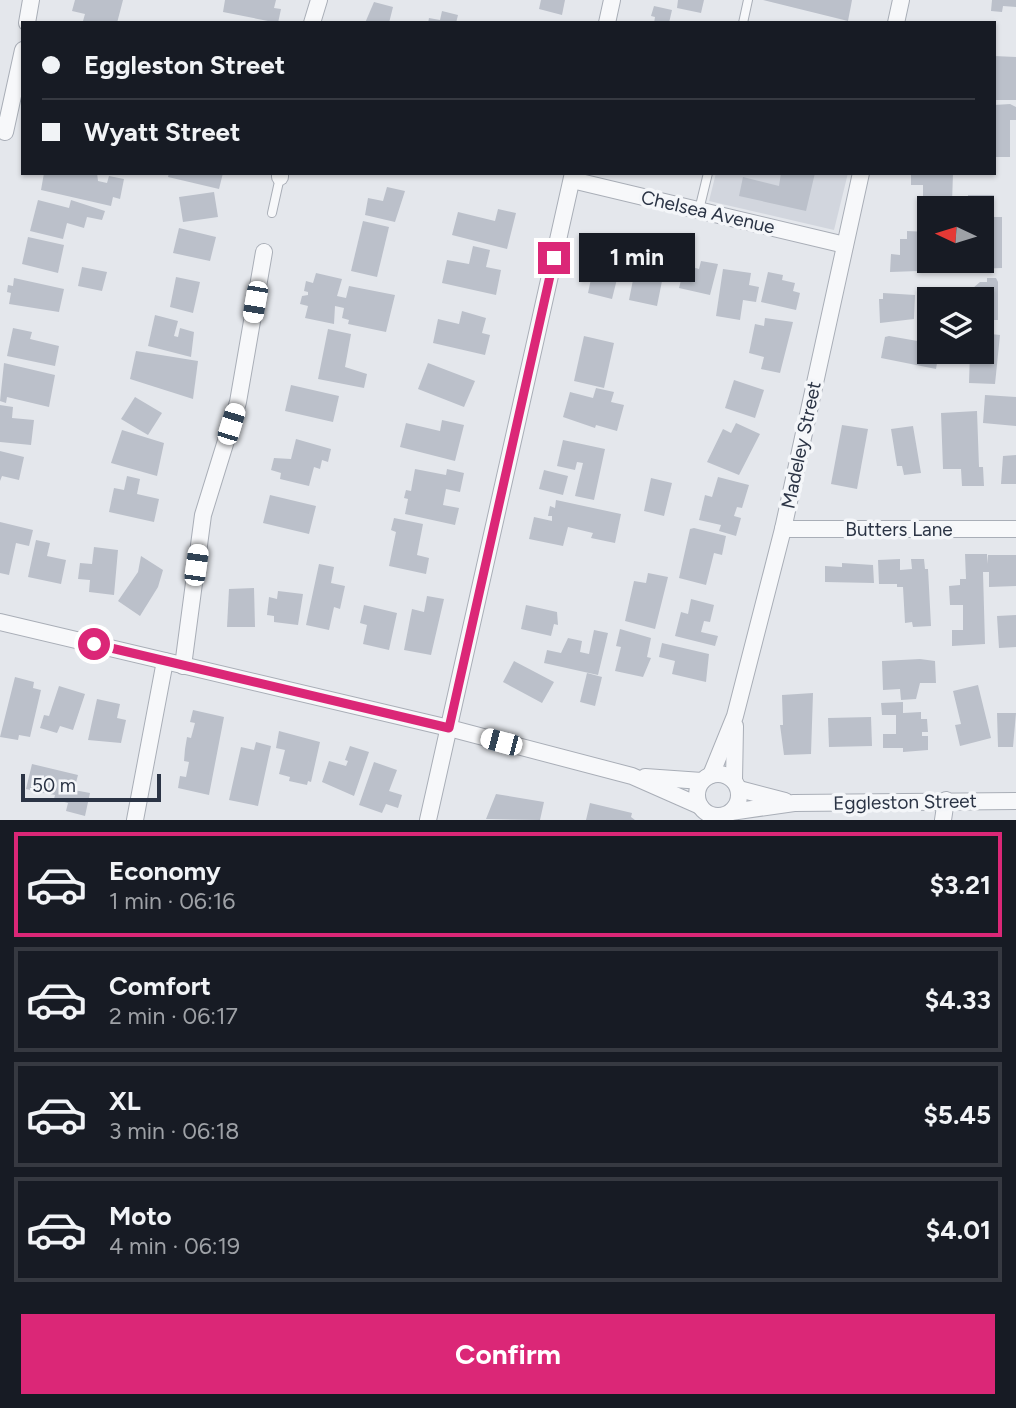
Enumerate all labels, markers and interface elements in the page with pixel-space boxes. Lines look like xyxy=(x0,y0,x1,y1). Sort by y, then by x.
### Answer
text: Eggleston Street xyxy=(84,49,285,81)
text: Wyatt Street xyxy=(84,116,240,148)
street label: Chelsea Avenue xyxy=(639,185,777,239)
north arrow xyxy=(917,196,994,273)
map controls xyxy=(917,196,994,364)
callout: 1 min xyxy=(578,233,694,282)
route end xyxy=(538,242,570,274)
text: 1 min xyxy=(610,243,664,271)
car xyxy=(242,279,269,325)
button: layers xyxy=(917,287,994,364)
street label: Madeley Street xyxy=(776,379,826,511)
car xyxy=(215,401,248,447)
street label: Butters Lane xyxy=(845,518,953,541)
car xyxy=(183,543,210,587)
route start xyxy=(78,628,110,660)
car xyxy=(478,726,525,758)
scale bar xyxy=(21,771,161,803)
text: 50 m xyxy=(32,774,76,797)
street label: Eggleston Street xyxy=(833,789,977,815)
icon: car xyxy=(25,853,88,916)
text: Economy xyxy=(109,855,221,887)
text: $3.21 xyxy=(930,869,991,901)
text: 1 min · 06:16 xyxy=(109,887,235,915)
icon: car xyxy=(25,968,88,1031)
text: Comfort xyxy=(109,970,211,1002)
text: $4.33 xyxy=(925,984,991,1016)
text: 2 min · 06:17 xyxy=(109,1002,238,1030)
icon: car xyxy=(25,1083,88,1146)
text: XL xyxy=(109,1085,141,1117)
text: $5.45 xyxy=(923,1099,991,1131)
text: 3 min · 06:18 xyxy=(109,1117,239,1145)
icon: car xyxy=(25,1198,88,1261)
text: Moto xyxy=(109,1200,172,1232)
text: $4.01 xyxy=(926,1214,991,1246)
text: 4 min · 06:19 xyxy=(109,1232,240,1260)
button: Confirm xyxy=(21,1314,995,1394)

